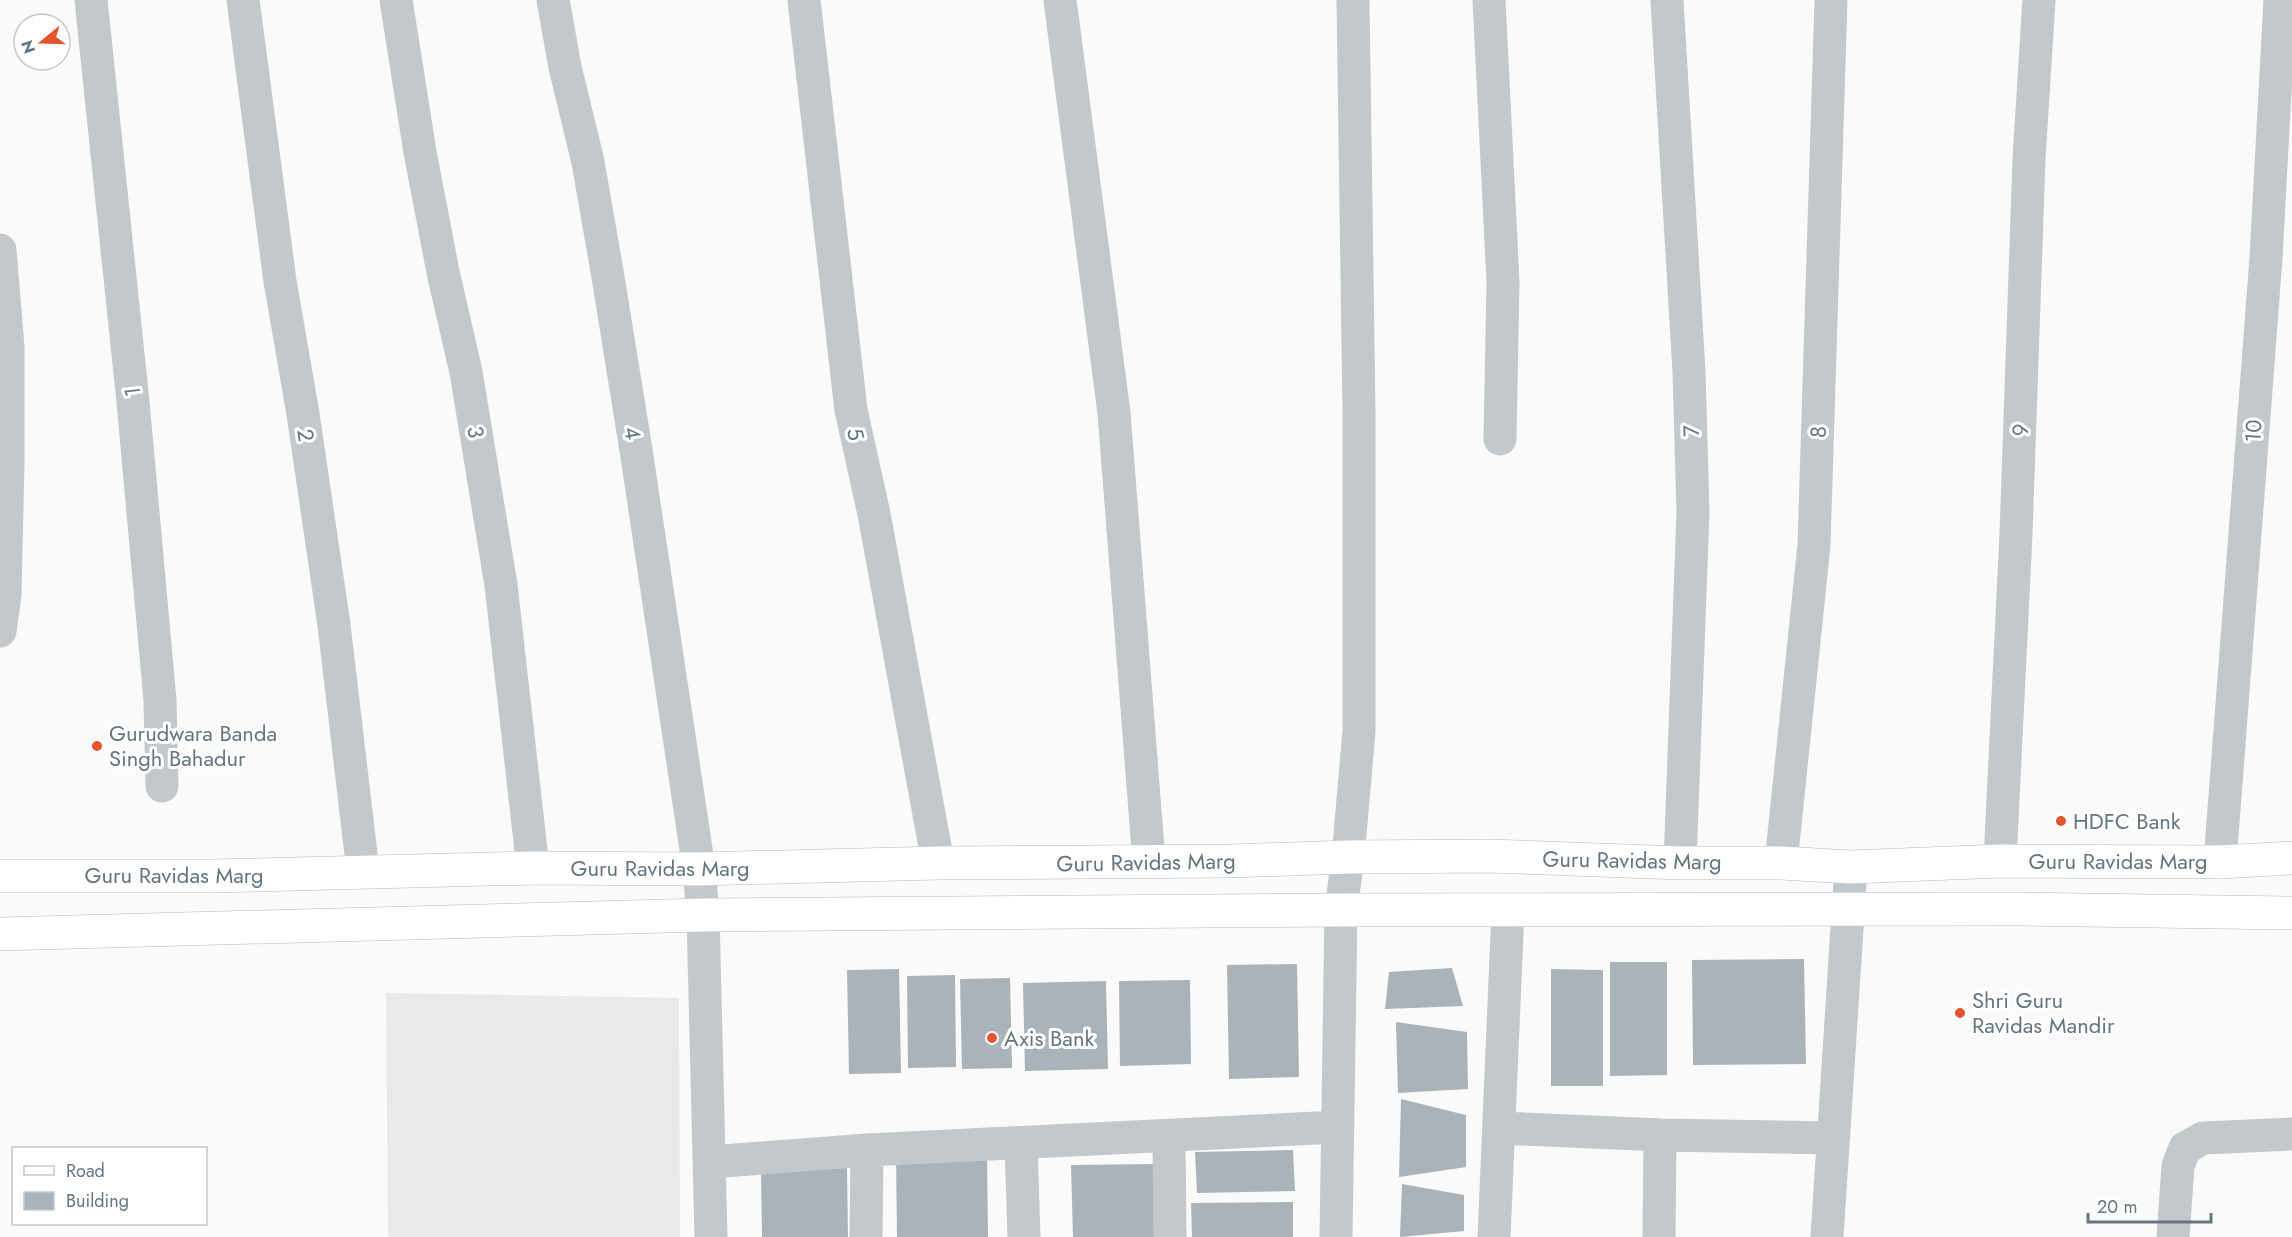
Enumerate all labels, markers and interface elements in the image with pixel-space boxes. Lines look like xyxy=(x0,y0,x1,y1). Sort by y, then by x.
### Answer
north arrow xyxy=(12,12,72,72)
text: N xyxy=(15,37,41,56)
street label: 1 xyxy=(116,385,148,399)
street label: 10 xyxy=(2236,418,2270,444)
street label: 9 xyxy=(2004,423,2036,437)
street label: 3 xyxy=(459,424,493,440)
street label: 4 xyxy=(616,424,650,442)
street label: 5 xyxy=(839,424,873,444)
street label: 7 xyxy=(1675,425,1707,437)
street label: 8 xyxy=(1802,425,1834,439)
street label: 2 xyxy=(289,427,323,443)
place label: Gurudwara Banda Singh Bahadur xyxy=(109,717,277,774)
marker: Gurudwara Banda Singh Bahadur xyxy=(90,739,104,753)
place label: HDFC Bank xyxy=(2073,805,2181,837)
marker: HDFC Bank xyxy=(2054,814,2068,828)
street label: Guru Ravidas Marg xyxy=(1542,842,1722,878)
street label: Guru Ravidas Marg xyxy=(1056,844,1236,880)
street label: Guru Ravidas Marg xyxy=(2028,845,2208,877)
street label: Guru Ravidas Marg xyxy=(570,852,750,884)
street label: Guru Ravidas Marg xyxy=(84,859,264,891)
place label: Shri Guru Ravidas Mandir xyxy=(1972,984,2115,1041)
marker: Shri Guru Ravidas Mandir xyxy=(1953,1006,1967,1020)
place label: Axis Bank xyxy=(1004,1022,1094,1054)
marker: Axis Bank xyxy=(985,1031,999,1045)
legend xyxy=(12,1147,207,1225)
text: Road xyxy=(66,1158,105,1184)
scale bar xyxy=(2088,1186,2211,1224)
text: Building xyxy=(66,1188,129,1214)
text: 20 m xyxy=(2097,1194,2137,1220)

